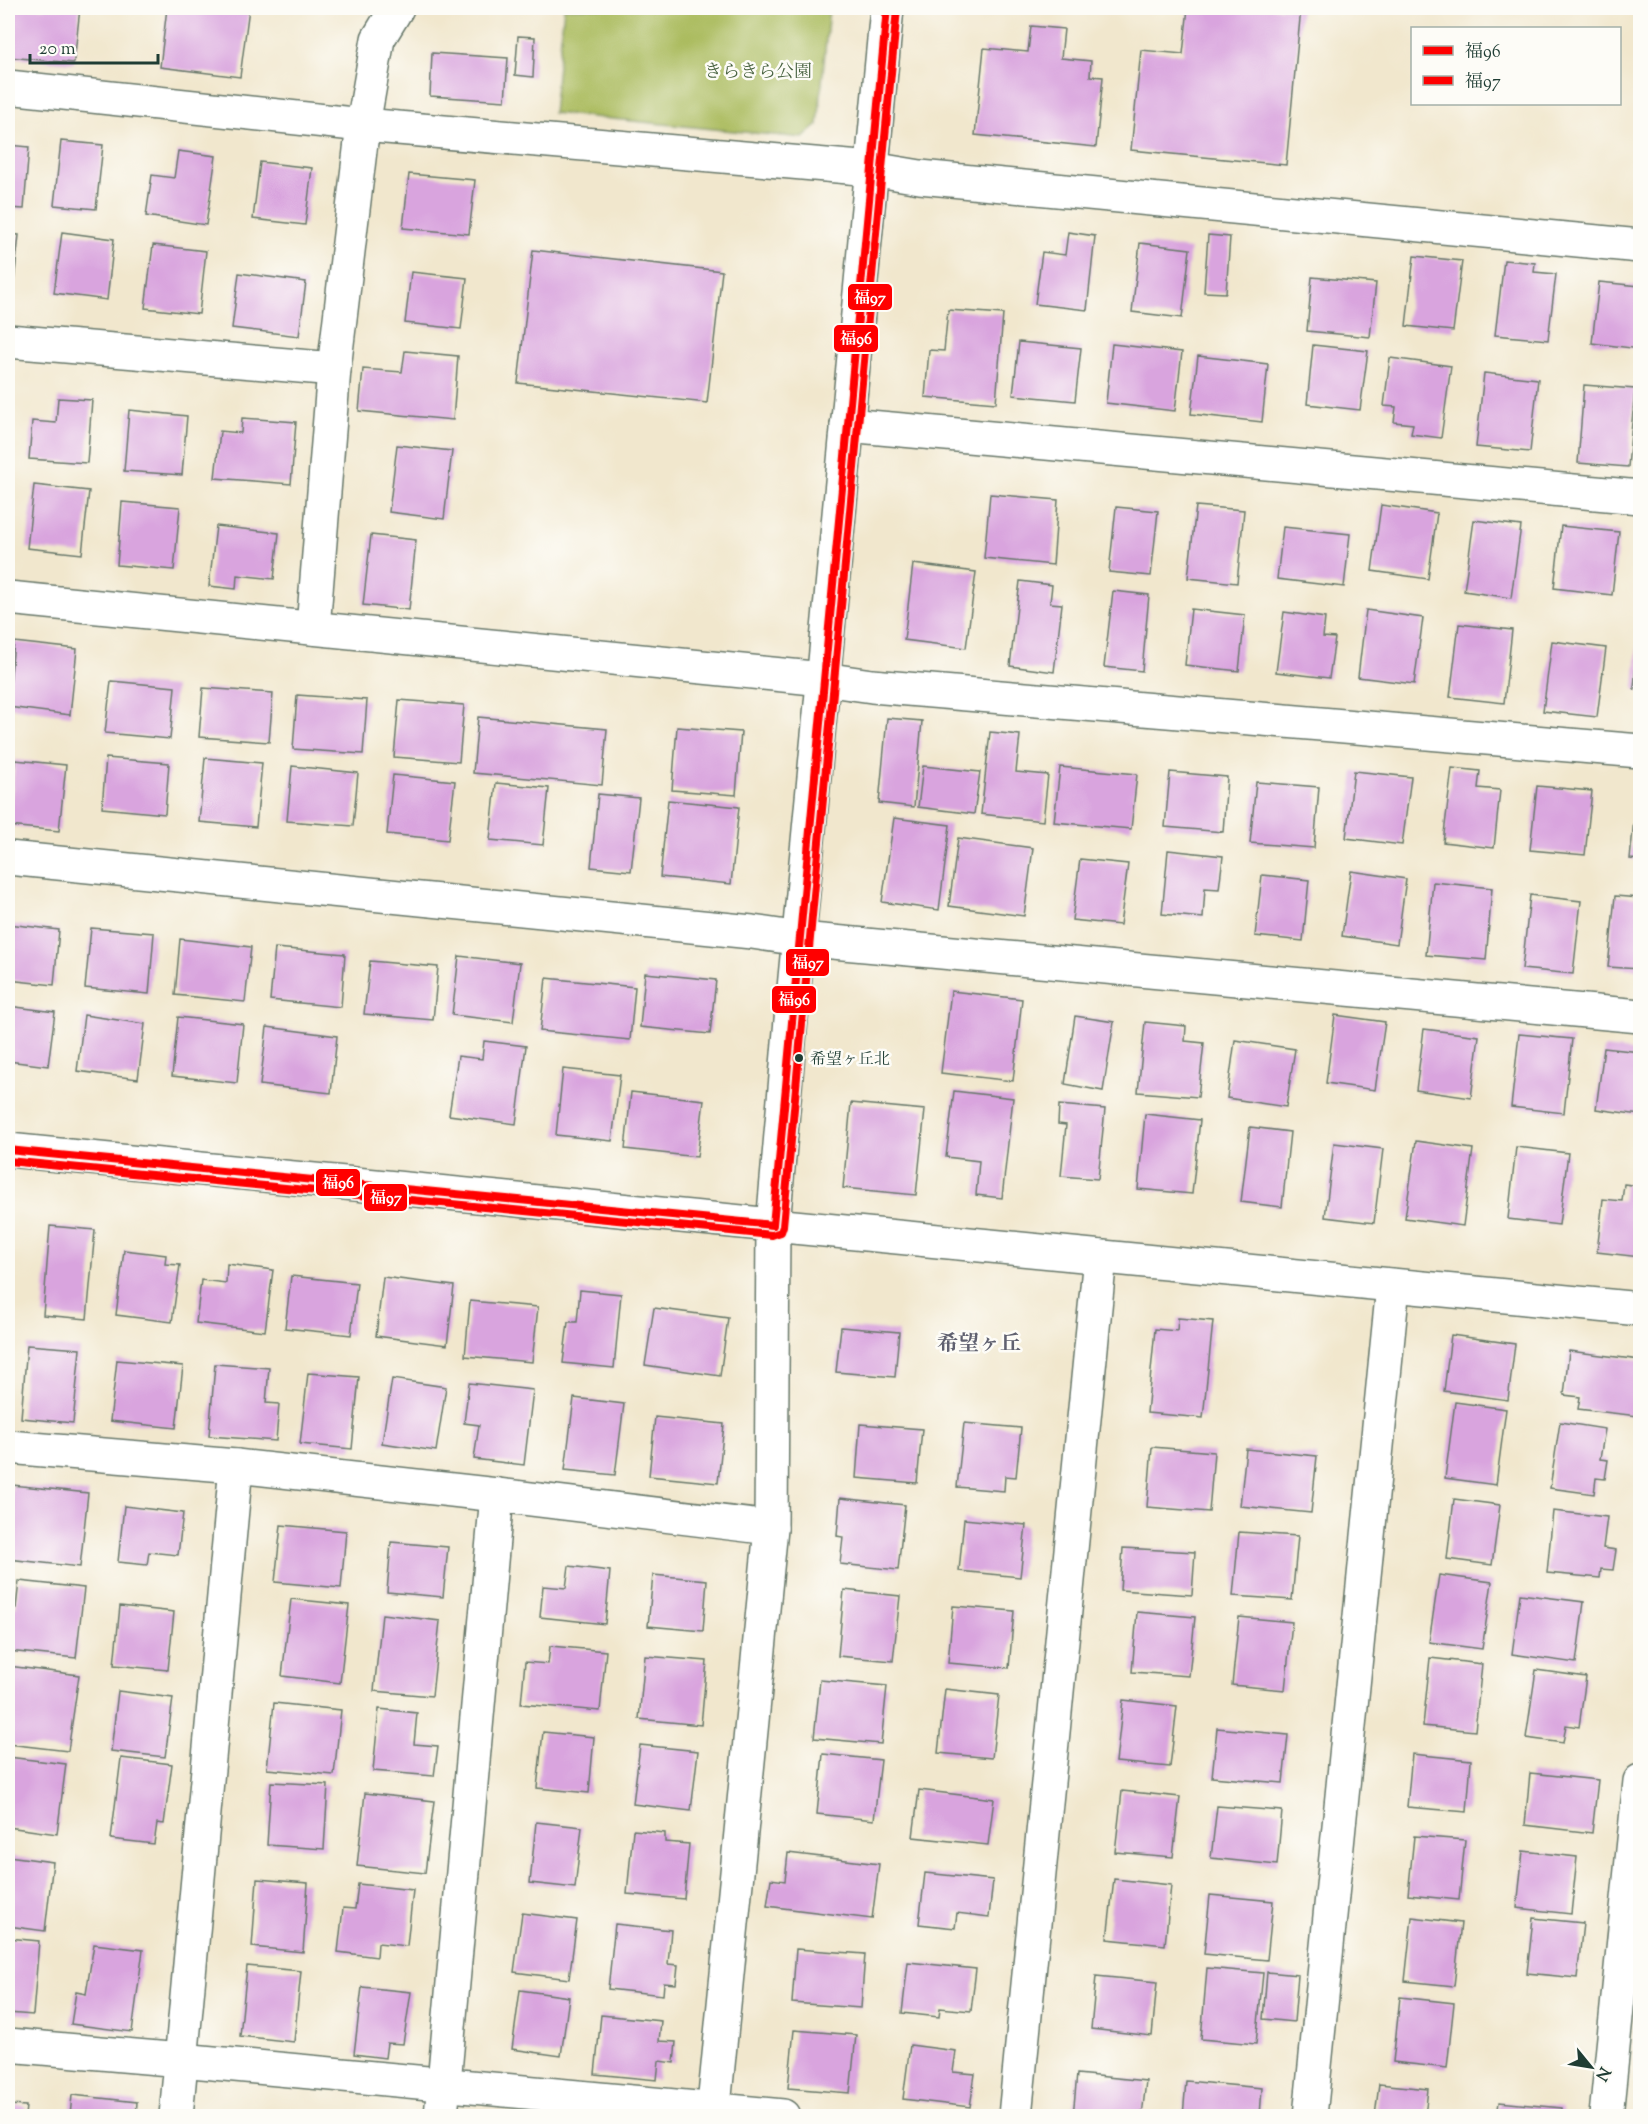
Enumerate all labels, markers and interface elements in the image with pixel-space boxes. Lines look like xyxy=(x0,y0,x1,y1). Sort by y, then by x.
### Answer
scale bar xyxy=(30,27,158,65)
legend xyxy=(1411,27,1621,105)
text: 20 m xyxy=(39,37,76,63)
text: 福96 xyxy=(1465,40,1501,66)
park label: きらきら公園 xyxy=(704,60,812,86)
text: 福97 xyxy=(1465,70,1501,96)
line badge: 福97 xyxy=(847,283,893,311)
text: 福97 xyxy=(853,288,887,311)
line badge: 福96 xyxy=(833,324,879,353)
text: 福96 xyxy=(839,329,872,352)
line badge: 福97 xyxy=(785,948,830,977)
text: 福97 xyxy=(791,953,825,976)
line badge: 福96 xyxy=(771,985,817,1014)
text: 福96 xyxy=(777,990,810,1013)
place label: 希望ヶ丘北 xyxy=(810,1049,890,1072)
marker: 希望ヶ丘北 xyxy=(793,1052,805,1064)
line badge: 福96 xyxy=(315,1168,361,1197)
text: 福96 xyxy=(321,1173,354,1196)
line badge: 福97 xyxy=(363,1183,408,1212)
text: 福97 xyxy=(369,1188,403,1211)
district label: 希望ヶ丘 xyxy=(937,1330,1021,1360)
north arrow xyxy=(1561,2037,1621,2097)
text: N xyxy=(1589,2062,1615,2085)

